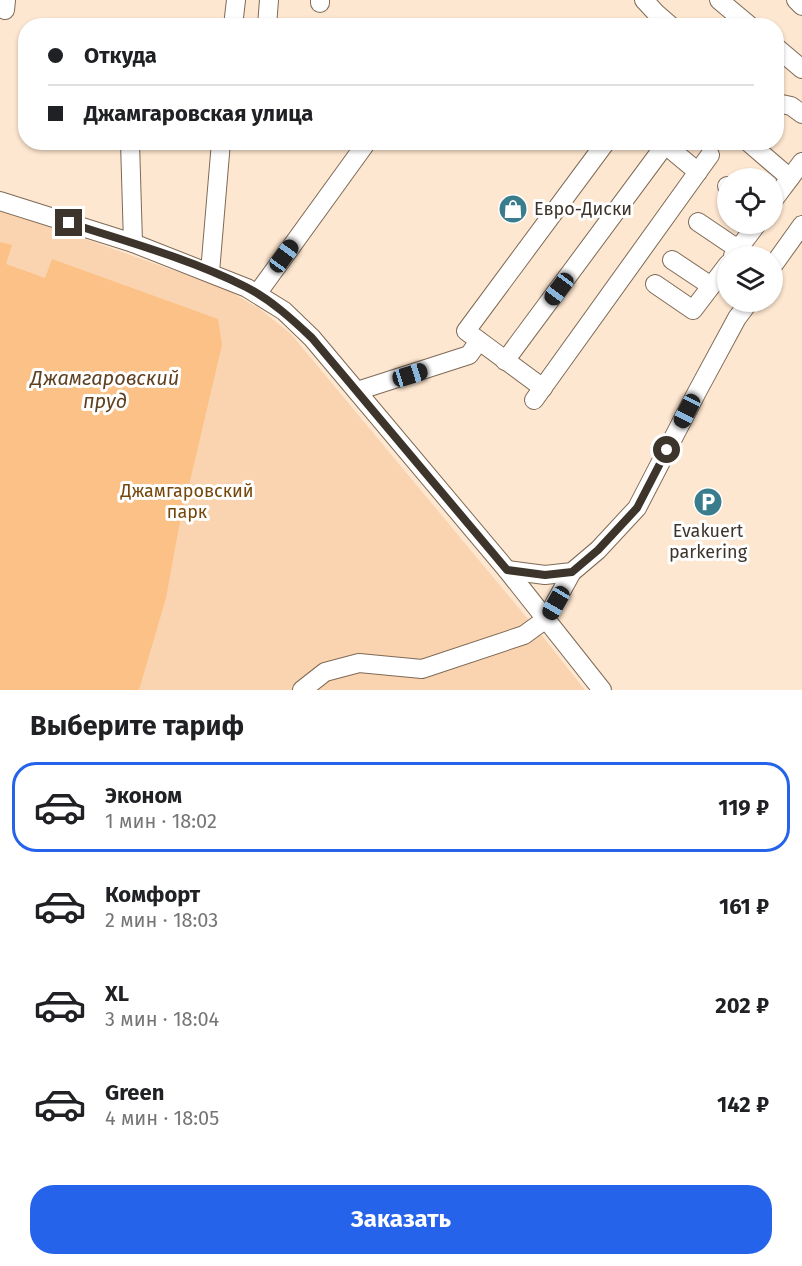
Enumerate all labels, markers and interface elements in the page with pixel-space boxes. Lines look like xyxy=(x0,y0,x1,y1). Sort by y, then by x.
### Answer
text: Откуда xyxy=(84,42,157,69)
text: Джамгаровская улица xyxy=(84,100,313,127)
map controls xyxy=(717,168,783,312)
button: locate xyxy=(717,168,783,234)
shop icon: Евро-Диски xyxy=(497,193,529,225)
place label: Евро-Диски xyxy=(534,198,632,220)
route end xyxy=(55,209,82,236)
car xyxy=(266,236,302,276)
button: layers xyxy=(717,246,783,312)
car xyxy=(541,269,577,309)
car xyxy=(390,361,430,389)
water label: Джамгаровский пруд xyxy=(29,366,179,413)
car xyxy=(671,391,703,431)
route start xyxy=(653,436,680,463)
park label: Джамгаровский парк xyxy=(119,480,254,523)
parking icon: Evakuert parkering xyxy=(692,486,724,518)
place label: Evakuert parkering xyxy=(669,520,748,563)
car xyxy=(539,583,573,623)
text: Выберите тариф xyxy=(30,710,244,742)
icon: car xyxy=(33,780,87,834)
text: Эконом xyxy=(105,782,182,809)
text: 119 ₽ xyxy=(718,794,769,821)
text: 1 мин · 18:02 xyxy=(105,809,217,833)
icon: car xyxy=(33,879,87,933)
text: Комфорт xyxy=(105,881,200,908)
text: 161 ₽ xyxy=(719,893,769,920)
text: 2 мин · 18:03 xyxy=(105,908,218,932)
icon: car xyxy=(33,978,87,1032)
text: XL xyxy=(105,980,129,1007)
text: 202 ₽ xyxy=(715,992,769,1019)
text: 3 мин · 18:04 xyxy=(105,1007,219,1031)
icon: car xyxy=(33,1077,87,1131)
text: Green xyxy=(105,1079,164,1106)
text: 142 ₽ xyxy=(717,1091,769,1118)
text: 4 мин · 18:05 xyxy=(105,1106,219,1130)
button: Заказать xyxy=(30,1185,772,1254)

